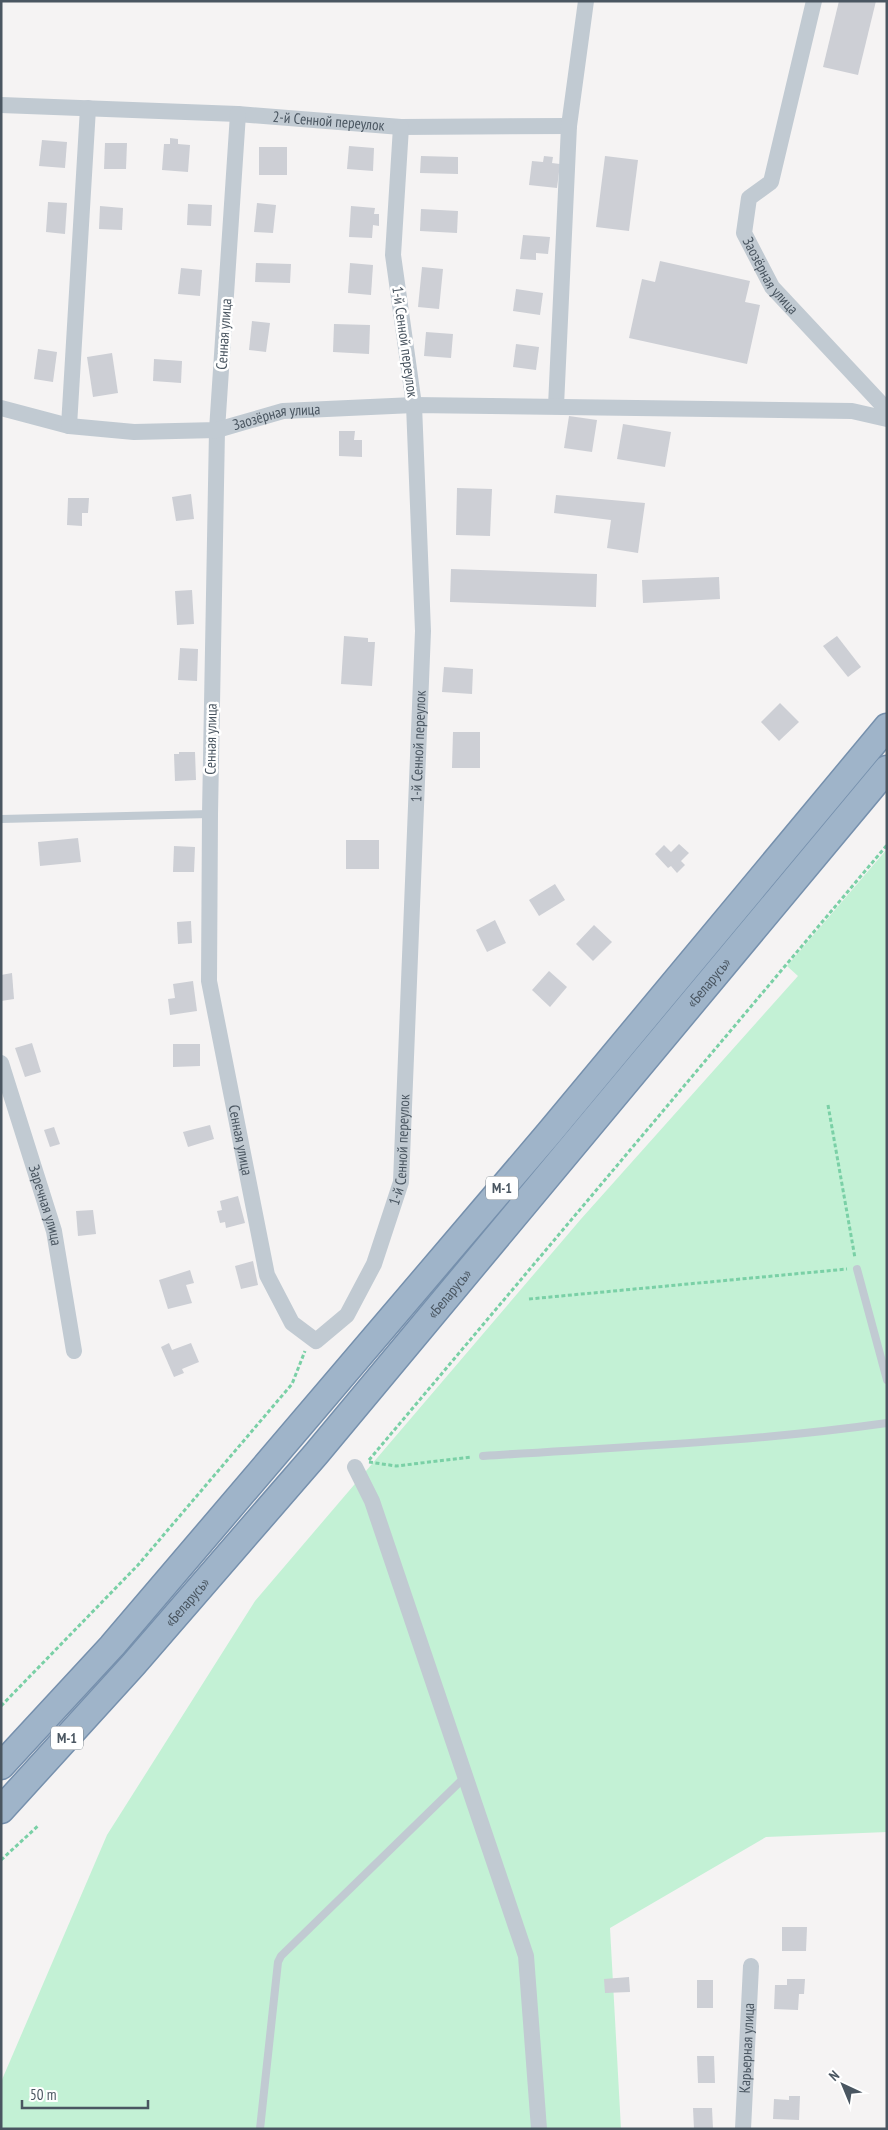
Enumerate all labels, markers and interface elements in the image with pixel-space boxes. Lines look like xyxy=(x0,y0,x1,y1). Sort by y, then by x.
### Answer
street label: 2-й Сенной переулок xyxy=(272,107,385,135)
street label: Заозёрная улица xyxy=(739,234,803,318)
street label: 1-й Сенной переулок xyxy=(388,285,423,399)
street label: Сенная улица xyxy=(212,298,235,370)
street label: Заозёрная улица xyxy=(230,399,321,434)
street label: 1-й Сенной переулок xyxy=(406,690,430,803)
street label: Сенная улица xyxy=(200,703,221,775)
street label: «Беларусь» xyxy=(682,953,735,1011)
street label: 1-й Сенной переулок xyxy=(384,1094,414,1208)
street label: Сенная улица xyxy=(225,1103,257,1177)
street label: Заречная улица xyxy=(25,1162,66,1247)
road number: М-1 xyxy=(486,1176,518,1200)
street label: «Беларусь» xyxy=(423,1264,476,1322)
street label: «Беларусь» xyxy=(160,1573,214,1631)
road number: М-1 xyxy=(51,1726,83,1750)
street label: Карьерная улица xyxy=(735,2002,758,2094)
north arrow xyxy=(818,2060,868,2110)
text: N xyxy=(825,2067,843,2085)
scale bar xyxy=(22,2078,149,2110)
text: 50 m xyxy=(30,2085,56,2104)

